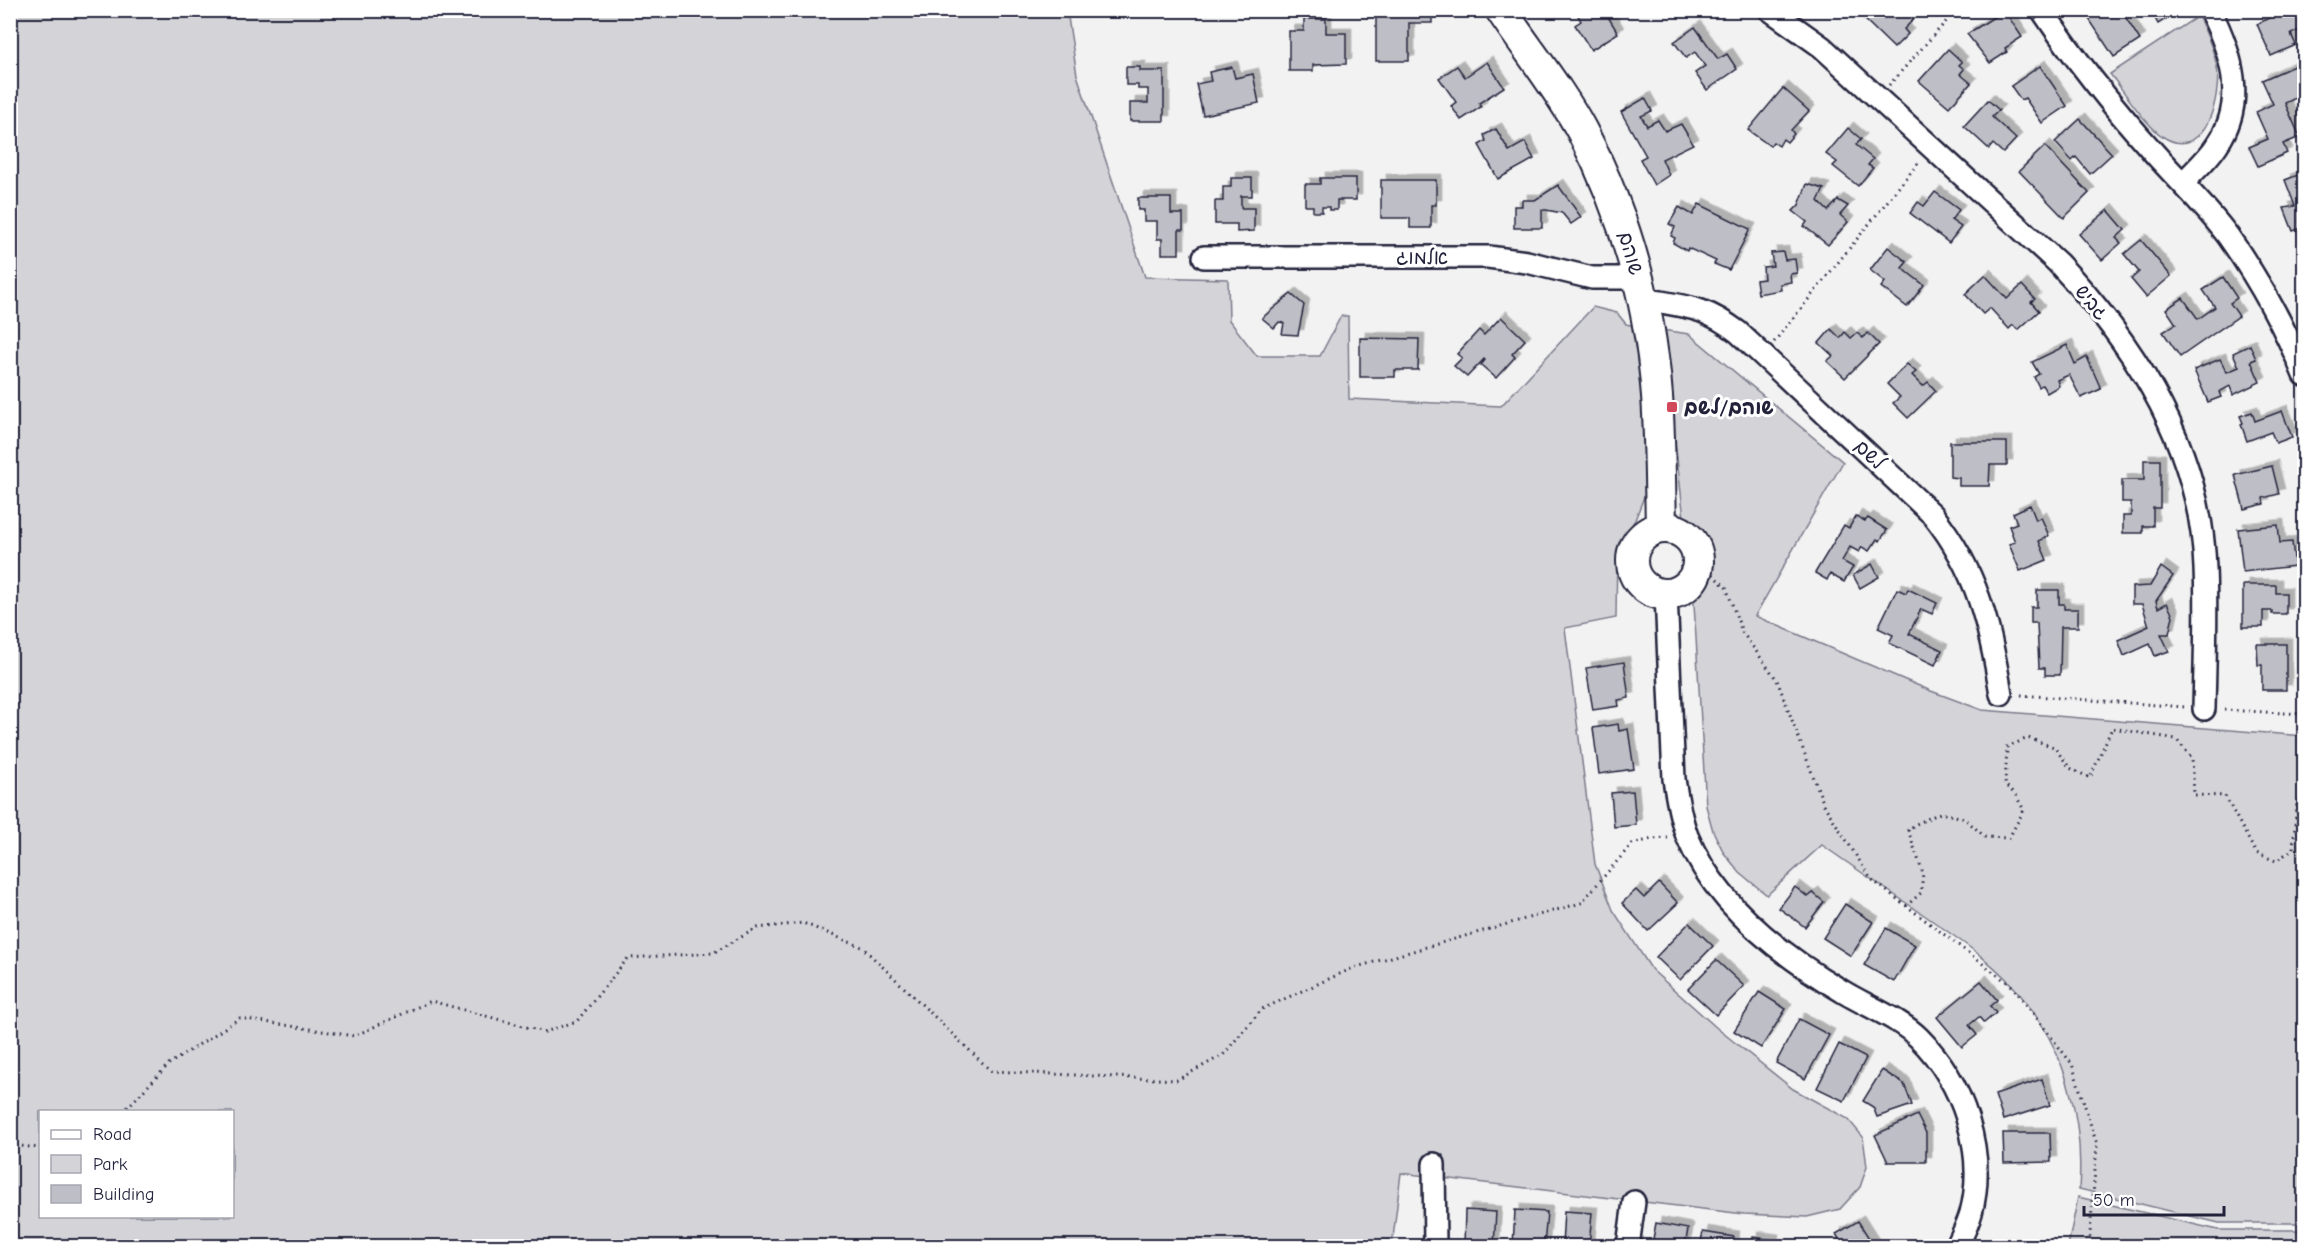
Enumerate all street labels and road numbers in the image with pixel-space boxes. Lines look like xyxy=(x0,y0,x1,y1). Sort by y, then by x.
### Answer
street label: שוהם xyxy=(1613,229,1648,278)
street label: אלמוג xyxy=(1396,246,1448,269)
street label: גביש xyxy=(2070,280,2113,325)
street label: לשם xyxy=(1850,435,1891,475)

